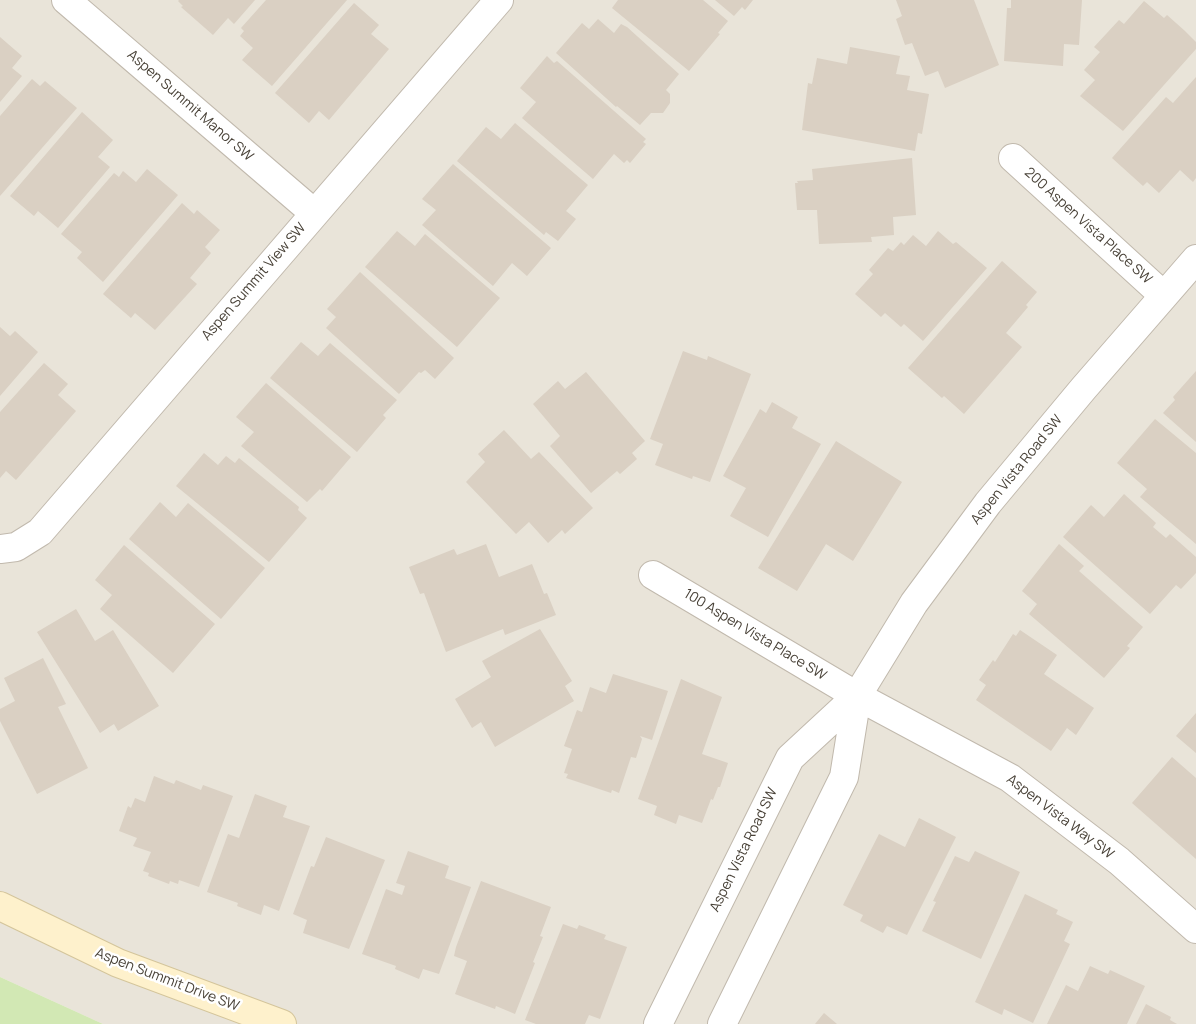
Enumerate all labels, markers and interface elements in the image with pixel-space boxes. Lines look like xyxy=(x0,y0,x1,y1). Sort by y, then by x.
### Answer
street label: Aspen Summit Manor SW xyxy=(124,47,256,165)
street label: 200 Aspen Vista Place SW xyxy=(1021,164,1155,288)
street label: Aspen Summit View SW xyxy=(198,220,310,344)
street label: Aspen Vista Road SW xyxy=(968,412,1066,528)
street label: 100 Aspen Vista Place SW xyxy=(681,586,829,684)
street label: Aspen Vista Way SW xyxy=(1003,771,1117,863)
street label: Aspen Vista Road SW xyxy=(707,785,781,915)
street label: Aspen Summit Drive SW xyxy=(93,945,241,1015)

